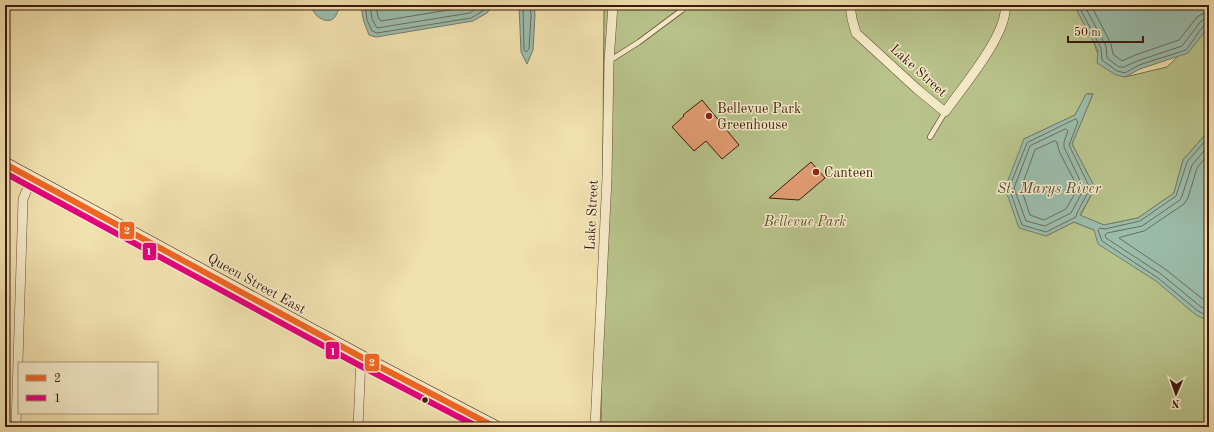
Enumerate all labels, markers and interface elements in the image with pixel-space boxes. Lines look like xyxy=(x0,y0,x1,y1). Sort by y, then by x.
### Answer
scale bar xyxy=(1068,18,1143,44)
text: 50 m xyxy=(1074,26,1101,39)
street label: Lake Street xyxy=(887,42,949,100)
place label: Bellevue Park Greenhouse xyxy=(717,102,801,132)
marker: Bellevue Park Greenhouse xyxy=(704,111,714,121)
place label: Canteen xyxy=(824,166,874,180)
marker: Canteen xyxy=(811,167,821,177)
street label: Lake Street xyxy=(583,179,601,251)
water label: St. Marys River xyxy=(997,182,1102,197)
park label: Bellevue Park xyxy=(763,215,846,229)
line badge: 2 xyxy=(119,221,135,240)
text: 2 xyxy=(124,226,130,237)
line badge: 1 xyxy=(142,242,157,261)
text: 1 xyxy=(146,247,152,258)
street label: Queen Street East xyxy=(205,251,308,317)
line badge: 1 xyxy=(325,341,340,360)
text: 1 xyxy=(330,347,336,358)
line badge: 2 xyxy=(364,353,380,372)
text: 2 xyxy=(369,358,375,369)
legend xyxy=(18,362,158,414)
text: 2 xyxy=(54,373,61,385)
north arrow xyxy=(1156,374,1196,414)
text: 1 xyxy=(54,393,61,405)
unlabelled marker xyxy=(420,395,430,405)
text: N xyxy=(1171,397,1180,408)

